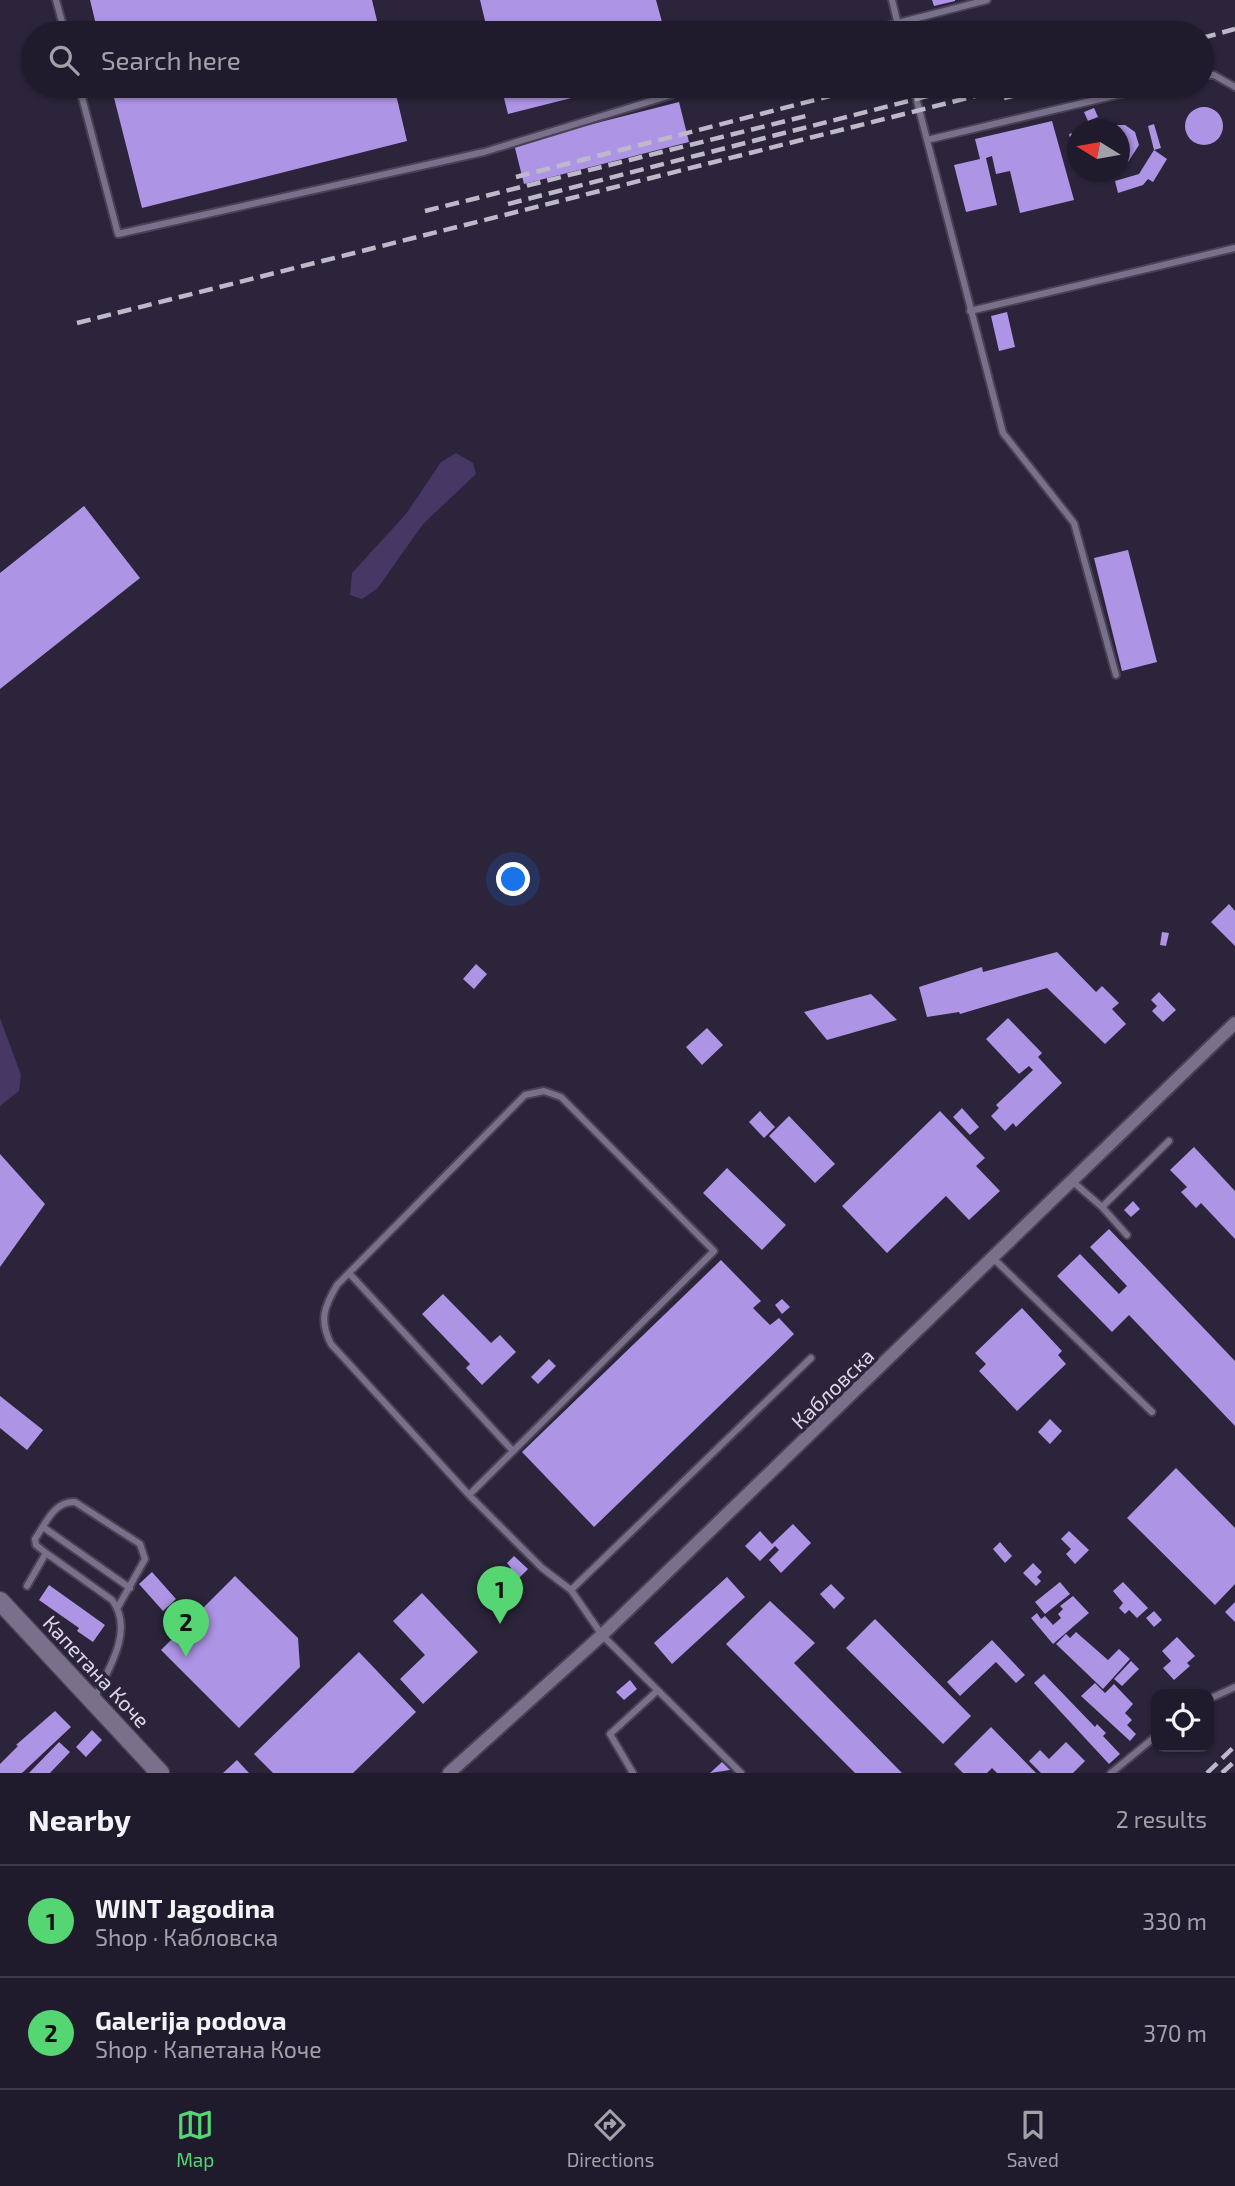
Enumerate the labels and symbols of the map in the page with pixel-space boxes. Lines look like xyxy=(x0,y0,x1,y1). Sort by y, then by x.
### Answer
north arrow xyxy=(1067,119,1130,182)
your location xyxy=(496,862,530,896)
street label: Кабловска xyxy=(786,1343,878,1433)
pin: 1 xyxy=(477,1566,523,1624)
pin: 2 xyxy=(163,1599,209,1657)
street label: Капетана Коче xyxy=(39,1610,155,1732)

